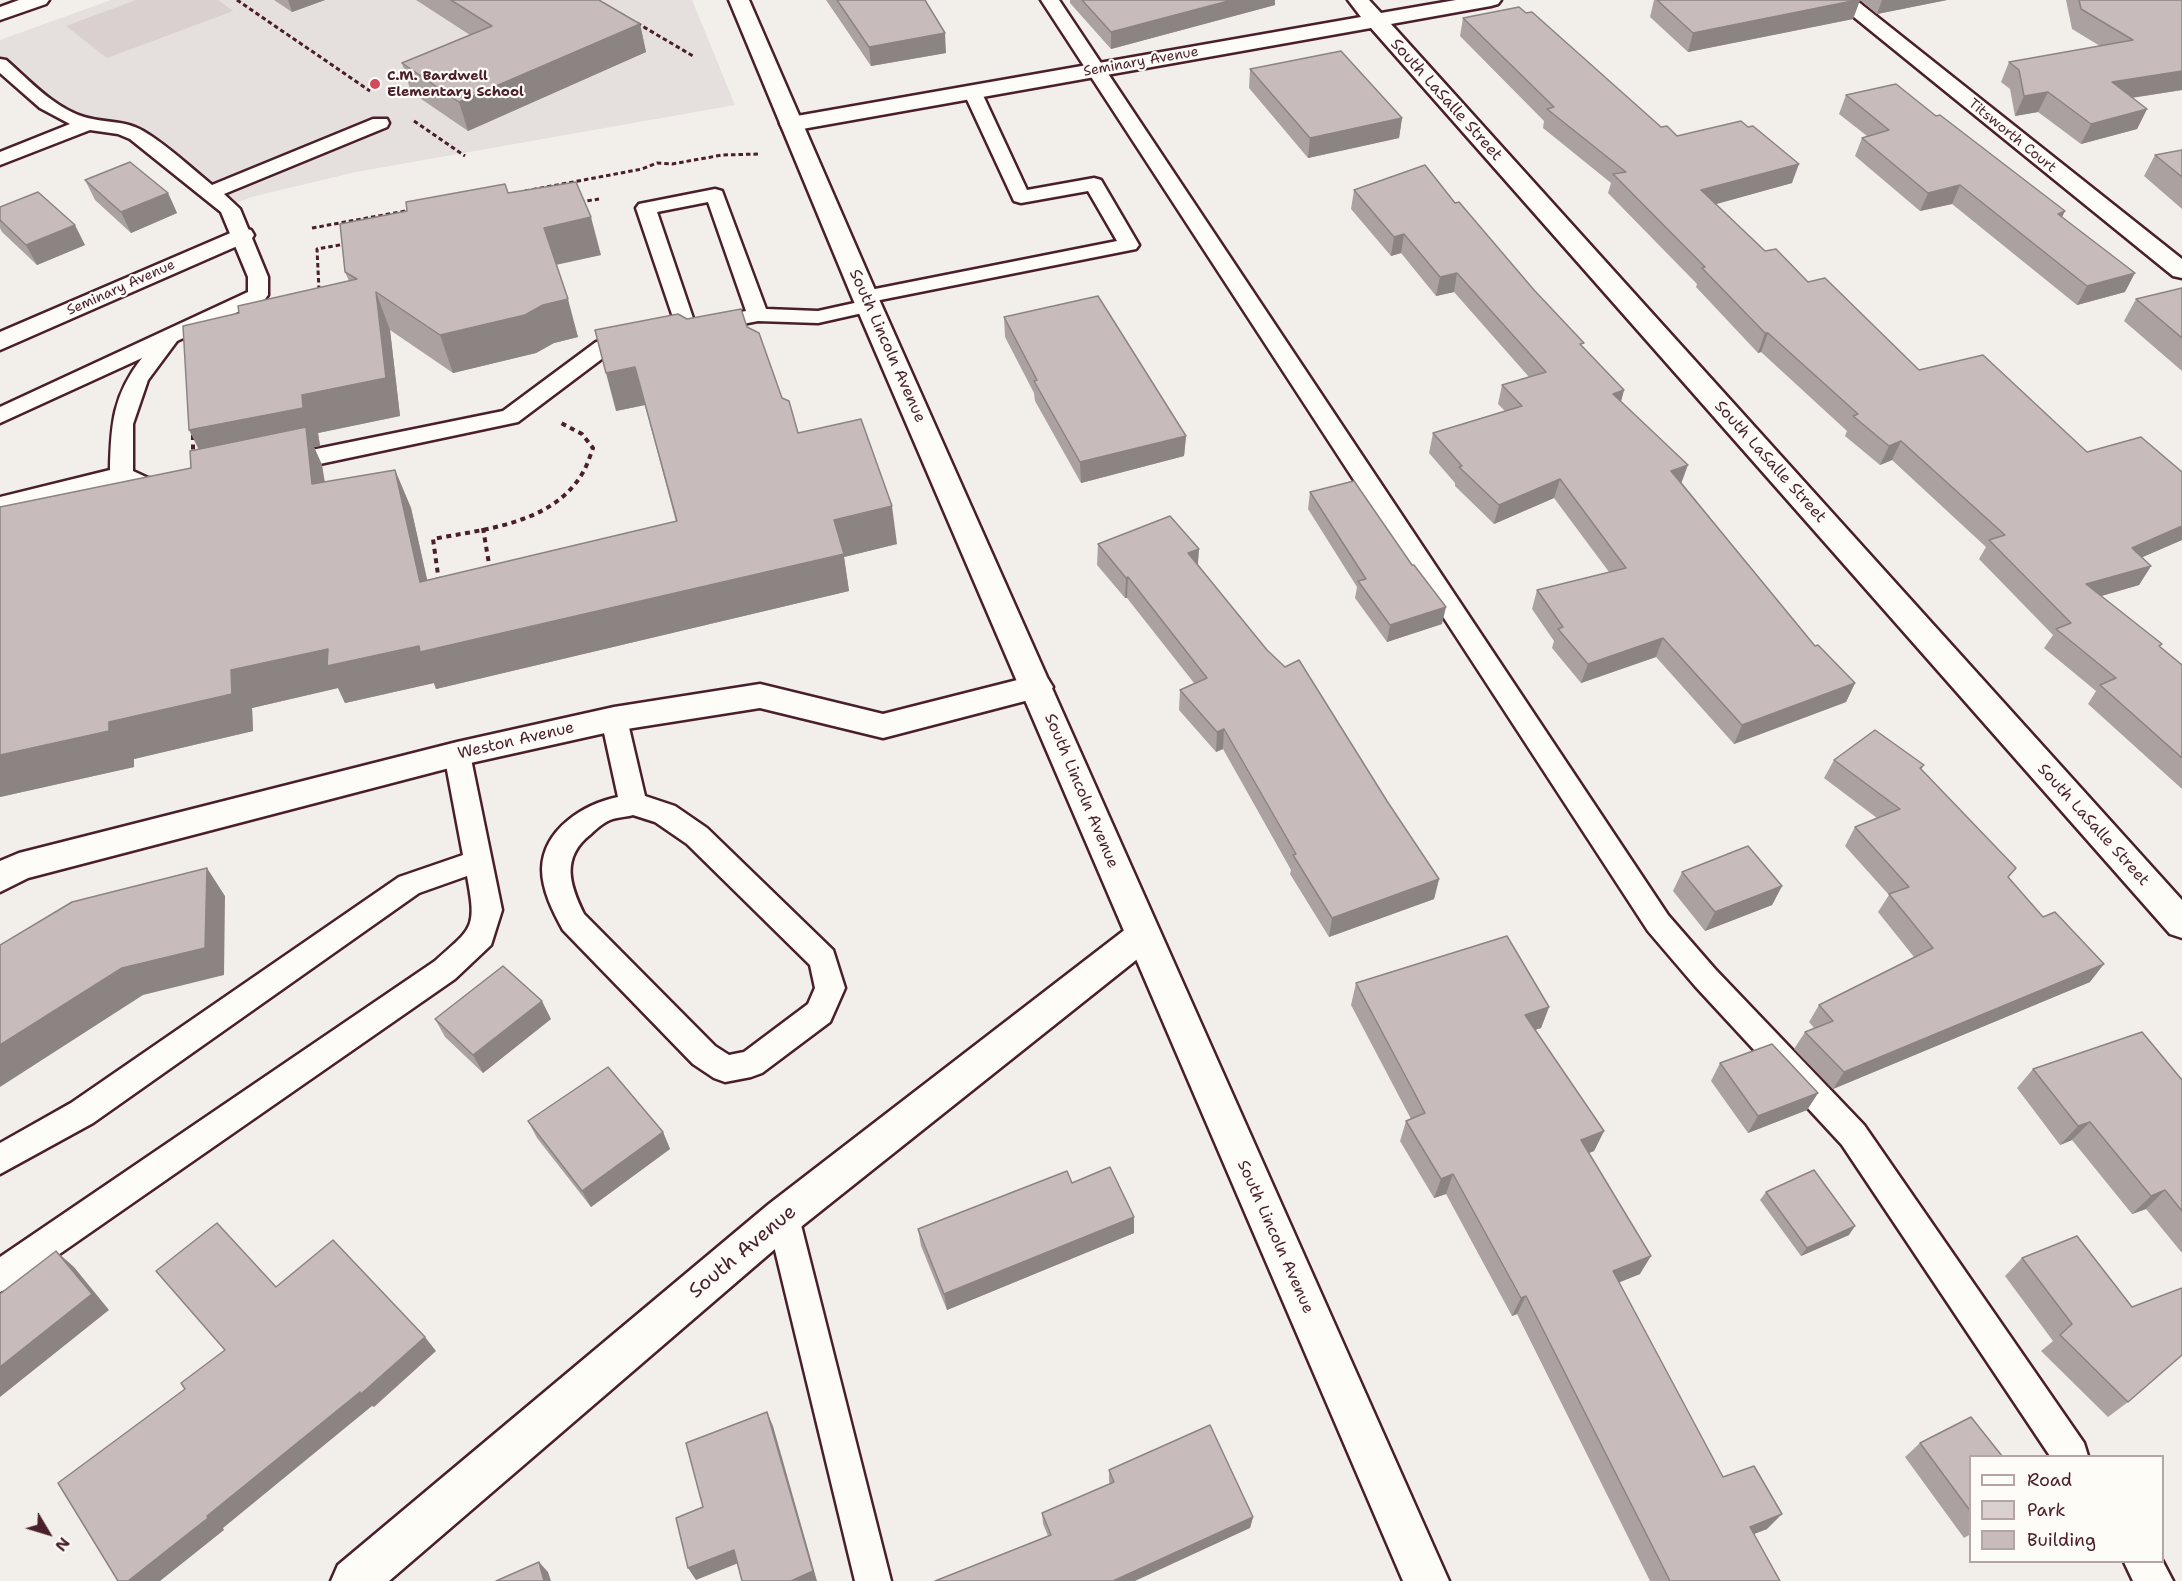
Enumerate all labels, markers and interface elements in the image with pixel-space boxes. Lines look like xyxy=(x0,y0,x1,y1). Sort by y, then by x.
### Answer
street label: South LaSalle Street xyxy=(1386,35,1506,165)
street label: Seminary Avenue xyxy=(1082,44,1200,80)
place label: C.M. Bardwell Elementary School xyxy=(387,68,524,100)
marker: C.M. Bardwell Elementary School xyxy=(368,77,382,91)
street label: Titsworth Court xyxy=(1965,95,2059,177)
street label: Seminary Avenue xyxy=(64,257,178,319)
street label: South Lincoln Avenue xyxy=(844,266,930,426)
street label: South LaSalle Street xyxy=(1710,397,1830,527)
street label: South Lincoln Avenue xyxy=(1040,711,1122,871)
street label: Weston Avenue xyxy=(456,718,576,764)
street label: South LaSalle Street xyxy=(2033,760,2153,890)
street label: South Lincoln Avenue xyxy=(1232,1157,1318,1317)
street label: South Avenue xyxy=(684,1200,802,1304)
legend xyxy=(1969,1455,2164,1563)
text: Road xyxy=(2027,1468,2072,1492)
text: Park xyxy=(2027,1498,2066,1522)
north arrow xyxy=(18,1503,78,1563)
text: Building xyxy=(2027,1528,2096,1552)
text: N xyxy=(50,1533,75,1556)

